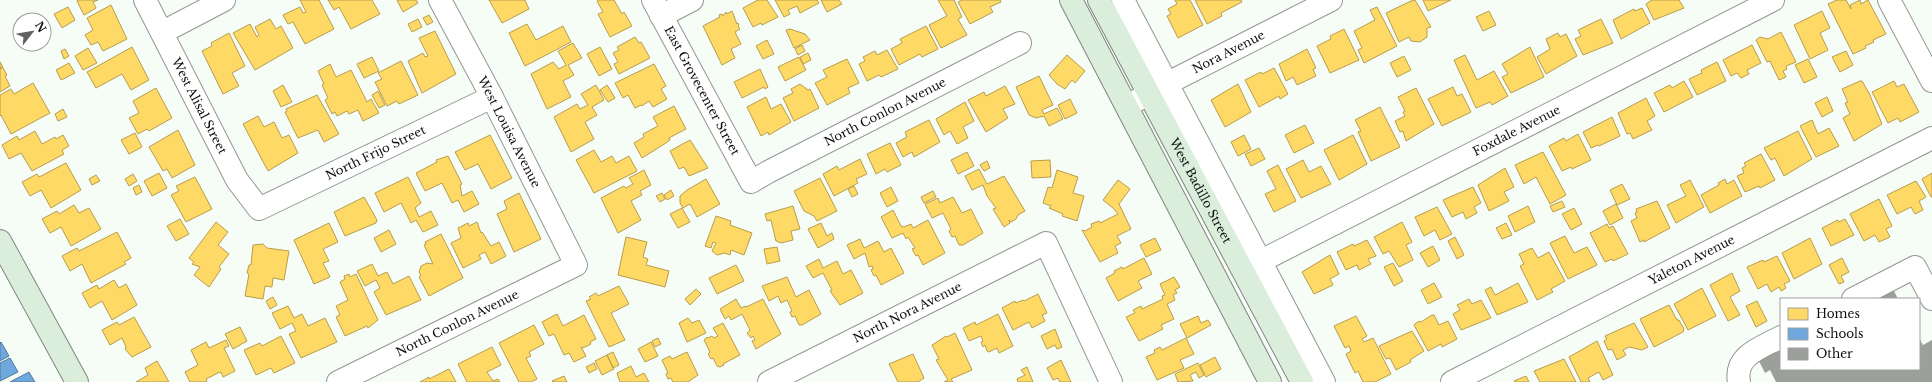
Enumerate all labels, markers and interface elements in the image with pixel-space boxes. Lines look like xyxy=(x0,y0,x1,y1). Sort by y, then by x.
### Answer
north arrow xyxy=(12,12,52,52)
text: N xyxy=(32,19,50,35)
street label: East Grovecenter Street xyxy=(661,23,743,158)
street label: Nora Avenue xyxy=(1190,27,1267,76)
street label: West Alisal Street xyxy=(168,54,231,157)
street label: West Louisa Avenue xyxy=(474,73,544,190)
street label: North Conlon Avenue xyxy=(821,74,948,149)
street label: Foxdale Avenue xyxy=(1470,102,1563,159)
street label: North Frijo Street xyxy=(323,122,428,183)
street label: West Badillo Street xyxy=(1166,134,1235,246)
street label: Yaleton Avenue xyxy=(1645,232,1737,288)
street label: North Nora Avenue xyxy=(850,278,964,346)
street label: North Conlon Avenue xyxy=(393,286,521,359)
legend xyxy=(1780,298,1920,370)
text: Homes xyxy=(1816,306,1860,321)
text: Schools xyxy=(1816,326,1863,341)
text: Other xyxy=(1816,346,1853,361)

